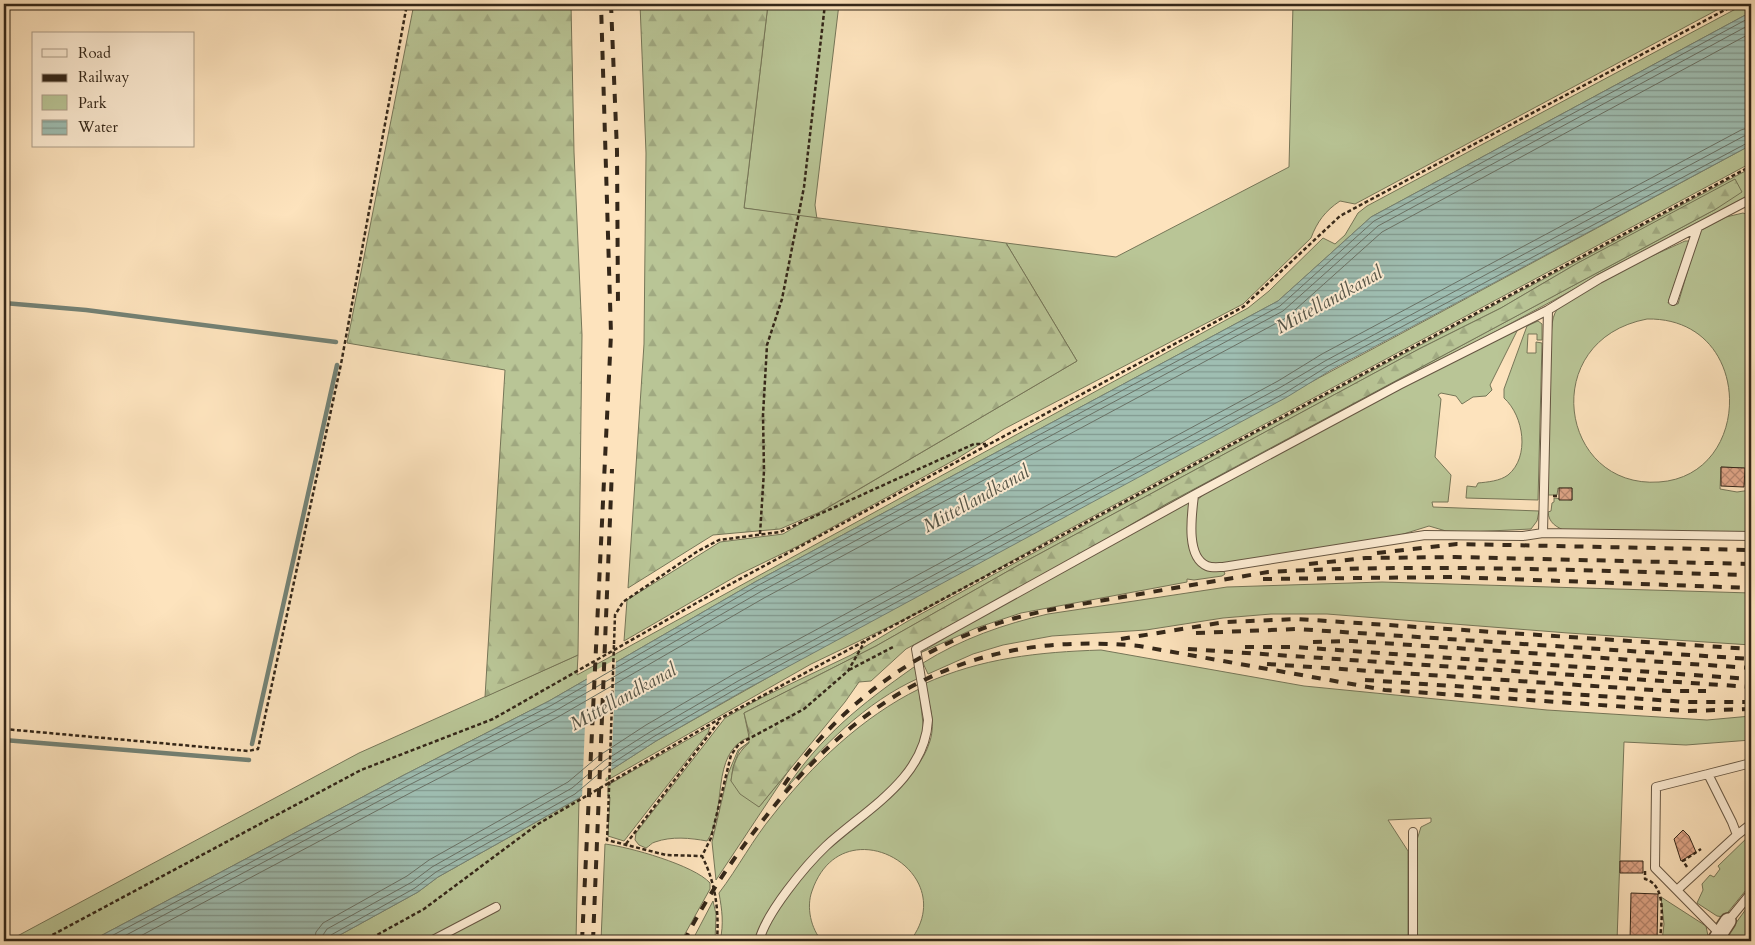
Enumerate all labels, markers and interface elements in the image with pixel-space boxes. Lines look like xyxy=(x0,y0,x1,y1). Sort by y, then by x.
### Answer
legend xyxy=(32,32,195,148)
text: Road xyxy=(78,43,111,63)
text: Railway xyxy=(78,67,129,87)
text: Park xyxy=(78,93,107,113)
text: Water xyxy=(77,117,119,137)
water label: Mittellandkanal xyxy=(1271,259,1388,340)
water label: Mittellandkanal xyxy=(918,458,1035,539)
water label: Mittellandkanal xyxy=(565,656,682,737)

